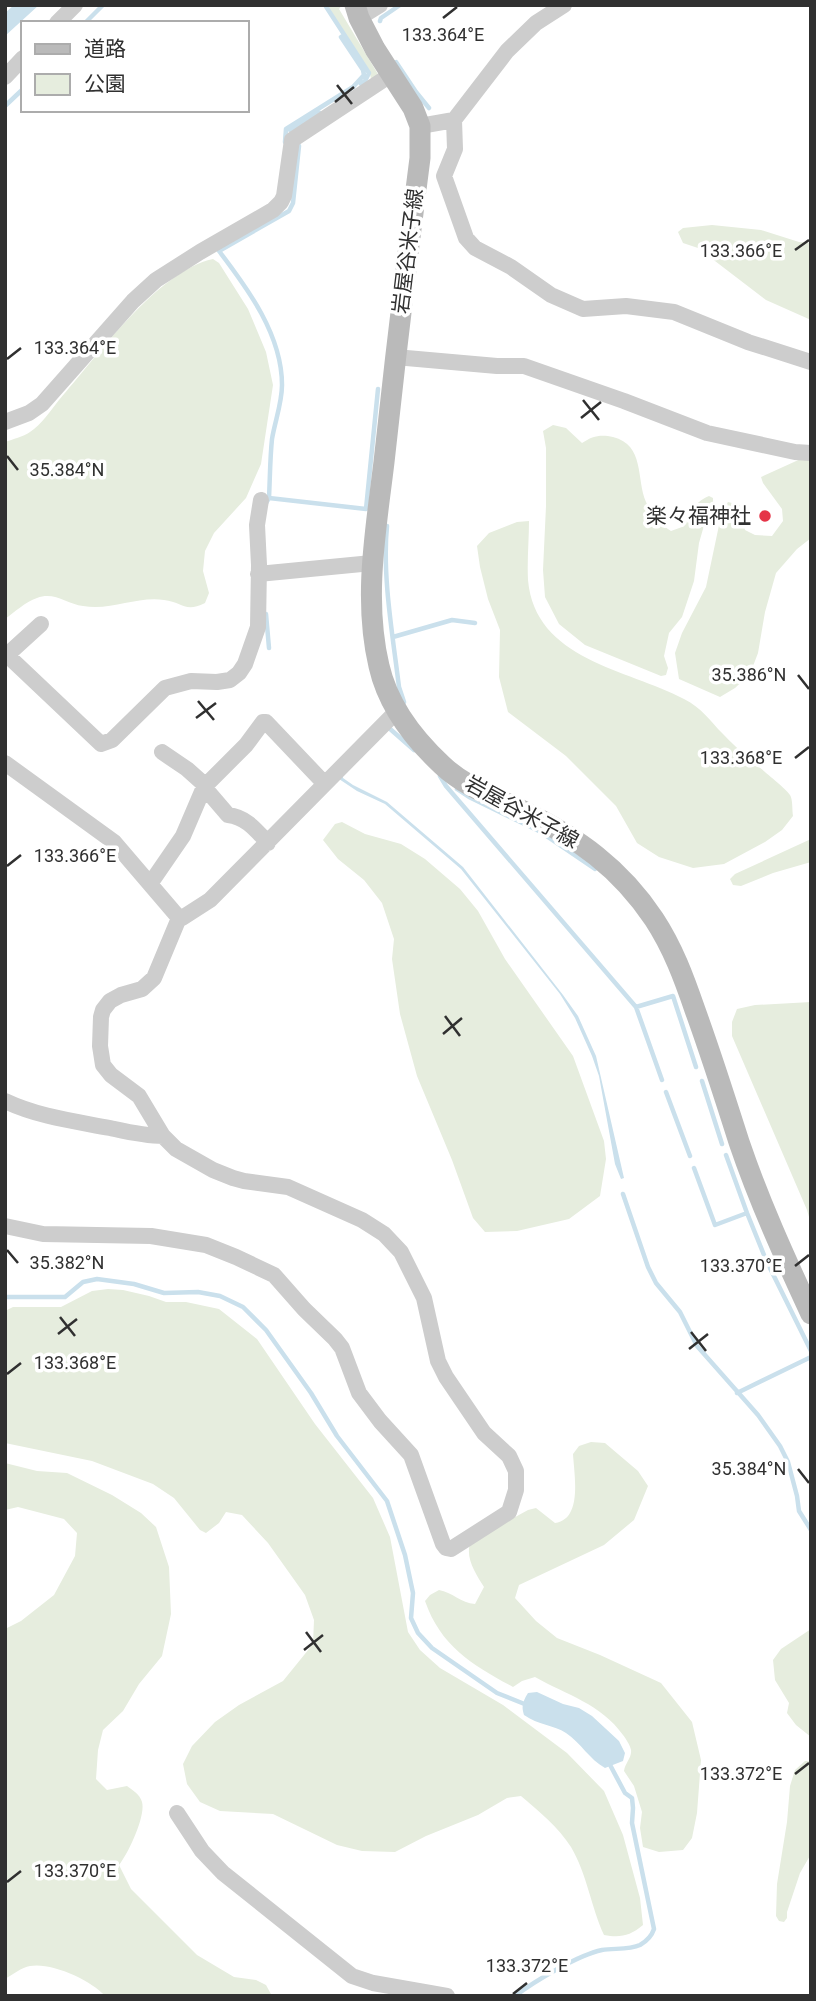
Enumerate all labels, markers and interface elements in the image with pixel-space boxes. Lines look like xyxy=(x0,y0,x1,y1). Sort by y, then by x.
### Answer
legend xyxy=(21,21,248,112)
text: 133.364°E xyxy=(402,24,484,45)
text: 道路 xyxy=(84,37,126,61)
text: 公園 xyxy=(84,72,126,96)
street label: 岩屋谷米子線 xyxy=(388,187,428,315)
text: 133.366°E xyxy=(700,240,782,261)
text: 133.364°E xyxy=(34,337,116,358)
text: 35.384°N xyxy=(30,459,104,480)
place label: 楽々福神社 xyxy=(646,504,751,528)
marker: 楽々福神社 xyxy=(757,508,773,524)
text: 35.386°N xyxy=(712,664,786,685)
text: 133.368°E xyxy=(700,747,782,768)
street label: 岩屋谷米子線 xyxy=(461,771,583,853)
text: 133.366°E xyxy=(34,845,116,866)
text: 35.382°N xyxy=(30,1252,104,1273)
text: 133.370°E xyxy=(700,1255,782,1276)
text: 133.368°E xyxy=(34,1352,116,1373)
text: 35.384°N xyxy=(712,1458,786,1479)
text: 133.372°E xyxy=(700,1763,782,1784)
text: 133.370°E xyxy=(34,1860,116,1881)
text: 133.372°E xyxy=(486,1955,568,1976)

